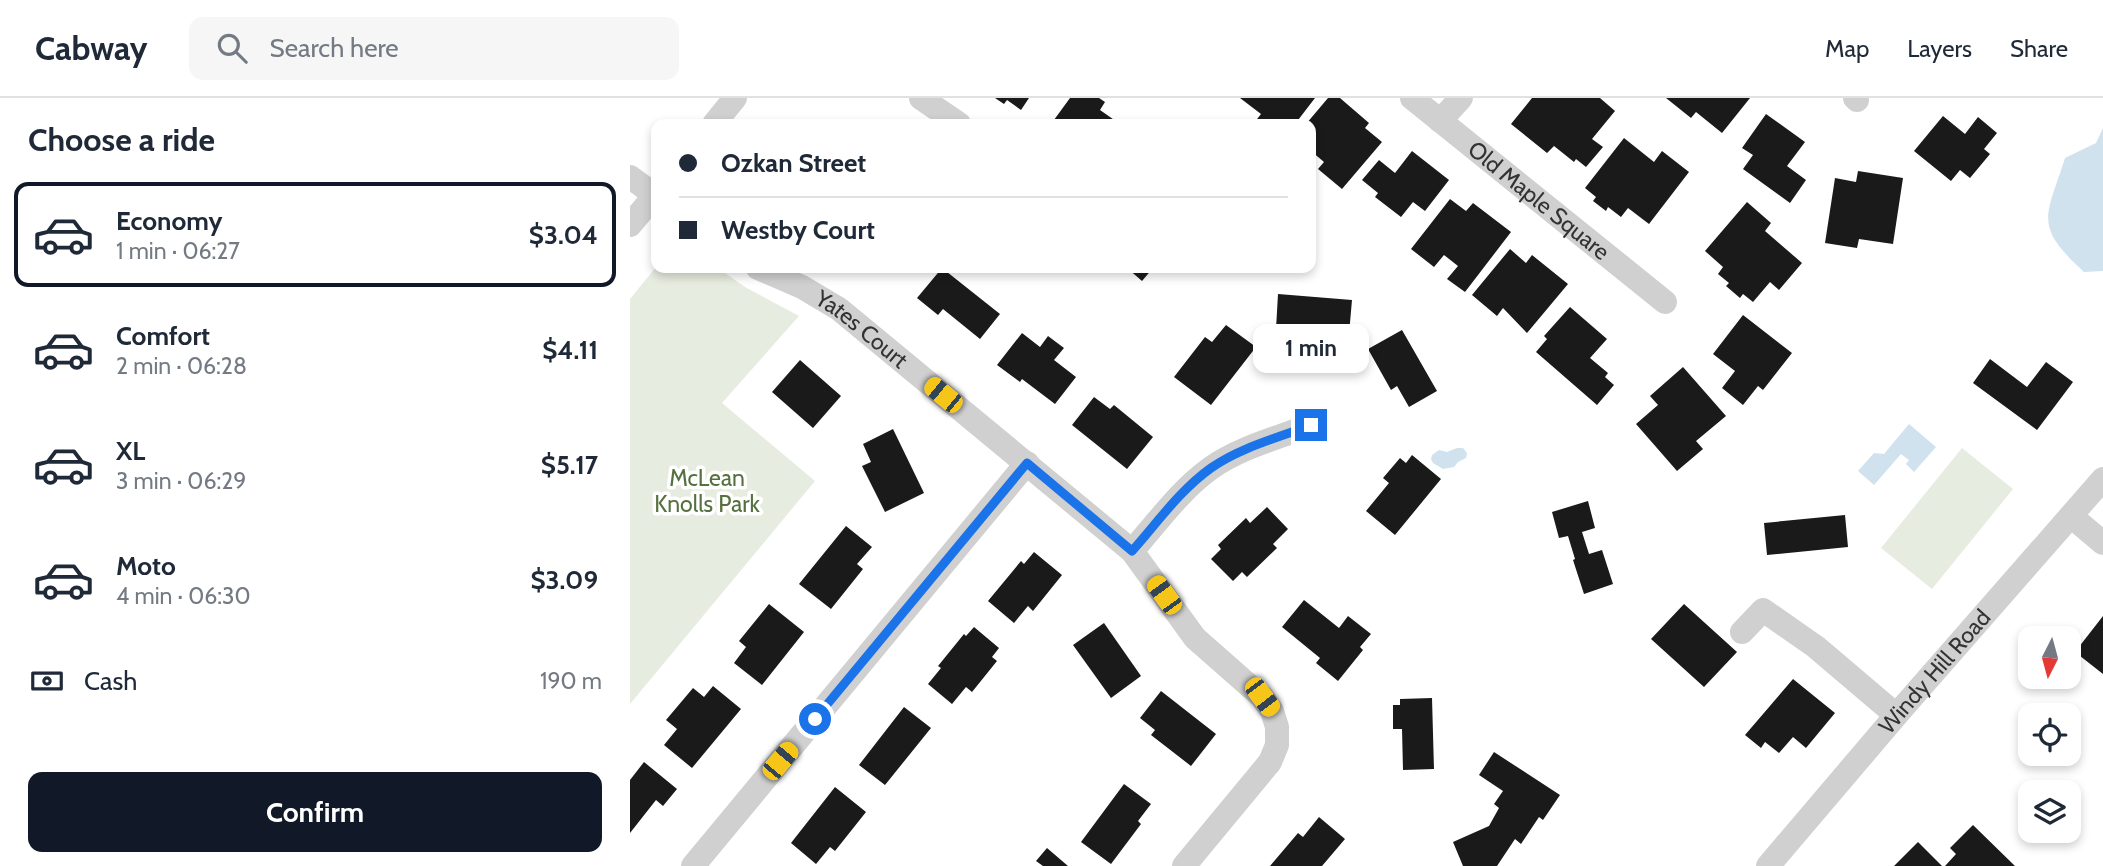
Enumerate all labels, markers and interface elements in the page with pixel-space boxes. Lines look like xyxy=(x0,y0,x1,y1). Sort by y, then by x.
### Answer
search box xyxy=(189,17,679,80)
text: Cabway xyxy=(35,28,147,68)
icon: search xyxy=(213,29,251,67)
text: Search here xyxy=(269,32,399,64)
text: Map xyxy=(1825,34,1869,63)
text: Layers xyxy=(1907,34,1972,63)
text: Share xyxy=(2010,34,2068,63)
text: Choose a ride xyxy=(28,120,215,159)
street label: Old Maple Square xyxy=(1462,135,1615,266)
text: Ozkan Street xyxy=(721,147,866,179)
icon: car xyxy=(32,203,95,266)
text: Economy xyxy=(116,205,222,237)
text: Westby Court xyxy=(721,214,875,246)
text: $3.04 xyxy=(529,219,598,251)
text: 1 min · 06:27 xyxy=(116,237,240,265)
street label: Yates Court xyxy=(809,284,914,374)
icon: car xyxy=(32,318,95,381)
text: Comfort xyxy=(116,320,210,352)
callout: 1 min xyxy=(1253,324,1369,372)
text: $4.11 xyxy=(542,334,598,366)
text: 1 min xyxy=(1285,334,1337,362)
text: 2 min · 06:28 xyxy=(116,352,247,380)
car xyxy=(921,374,966,416)
route end xyxy=(1295,409,1327,441)
icon: car xyxy=(32,433,95,496)
text: XL xyxy=(116,435,145,467)
text: $5.17 xyxy=(541,449,598,481)
park label: McLean Knolls Park xyxy=(654,464,760,518)
text: 3 min · 06:29 xyxy=(116,467,246,495)
icon: car xyxy=(32,548,95,611)
text: Moto xyxy=(116,550,176,582)
text: $3.09 xyxy=(530,564,598,596)
car xyxy=(1144,572,1185,618)
text: 4 min · 06:30 xyxy=(116,582,251,610)
street label: Windy Hill Road xyxy=(1873,604,1996,739)
north arrow xyxy=(2018,626,2081,690)
map controls xyxy=(2018,626,2081,843)
icon: cash xyxy=(28,662,66,700)
text: Cash xyxy=(84,665,137,697)
text: 190 m xyxy=(540,667,602,695)
car xyxy=(1241,674,1284,720)
route start xyxy=(799,703,831,735)
button: locate xyxy=(2018,703,2081,766)
car xyxy=(759,738,802,784)
button: Confirm xyxy=(28,772,602,852)
button: layers xyxy=(2018,780,2081,843)

